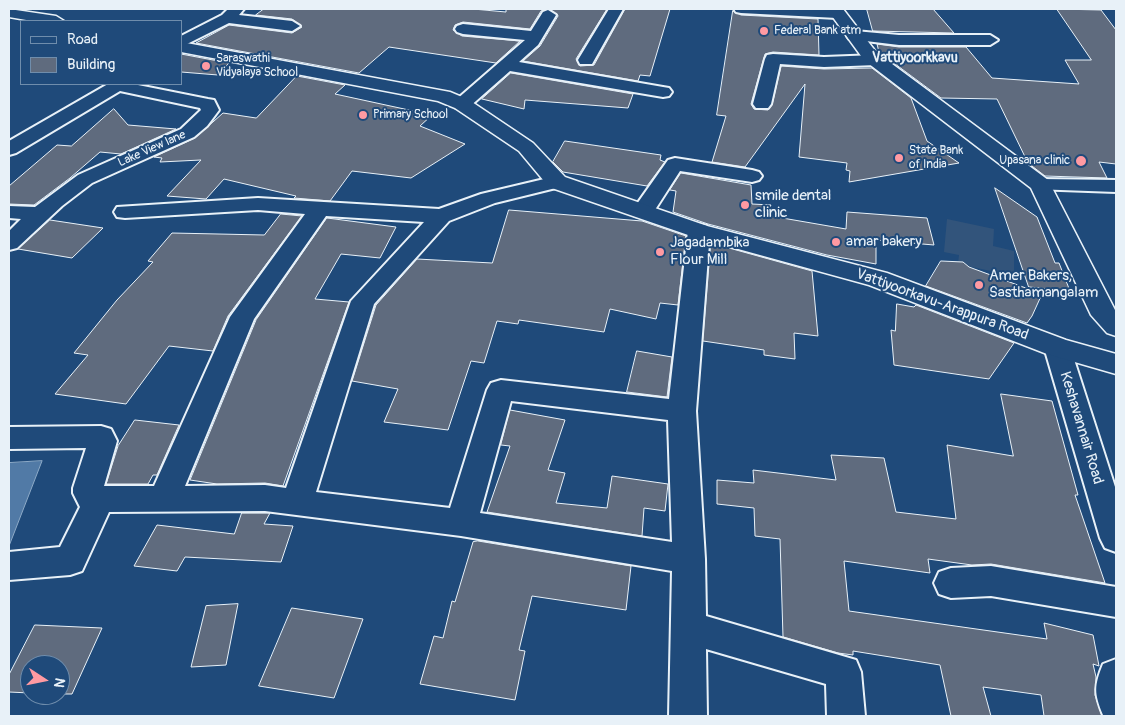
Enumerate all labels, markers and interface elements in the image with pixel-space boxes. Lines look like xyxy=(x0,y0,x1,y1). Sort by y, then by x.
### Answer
legend xyxy=(20,20,182,85)
place label: Federal Bank atm xyxy=(774,24,861,38)
marker: Federal Bank atm xyxy=(758,25,770,37)
text: Road xyxy=(67,30,98,49)
district label: Vattiyoorkkavu xyxy=(872,50,958,66)
place label: Saraswathi Vidyalaya School xyxy=(216,52,298,80)
text: Building xyxy=(67,55,115,74)
marker: Saraswathi Vidyalaya School xyxy=(200,60,212,72)
place label: Primary School xyxy=(373,108,448,122)
marker: Primary School xyxy=(357,109,369,121)
street label: Lake View lane xyxy=(116,128,188,170)
place label: State Bank of India xyxy=(909,144,963,172)
marker: State Bank of India xyxy=(893,152,905,164)
place label: Upasana clinic xyxy=(999,154,1070,168)
marker: Upasana clinic xyxy=(1074,154,1088,168)
place label: smile dental clinic xyxy=(755,187,831,222)
marker: smile dental clinic xyxy=(739,199,751,211)
place label: amar bakery xyxy=(846,233,922,251)
place label: Jagadambika Flour Mill xyxy=(670,234,750,269)
marker: amar bakery xyxy=(830,236,842,248)
marker: Jagadambika Flour Mill xyxy=(654,246,666,258)
street label: Vattiyoorkavu-Arappura Road xyxy=(853,265,1031,345)
place label: Amer Bakers, Sasthamangalam xyxy=(989,267,1098,302)
marker: Amer Bakers, Sasthamangalam xyxy=(973,279,985,291)
street label: Keshavannair Road xyxy=(1055,370,1107,486)
north arrow xyxy=(20,655,70,705)
text: N xyxy=(50,676,68,689)

